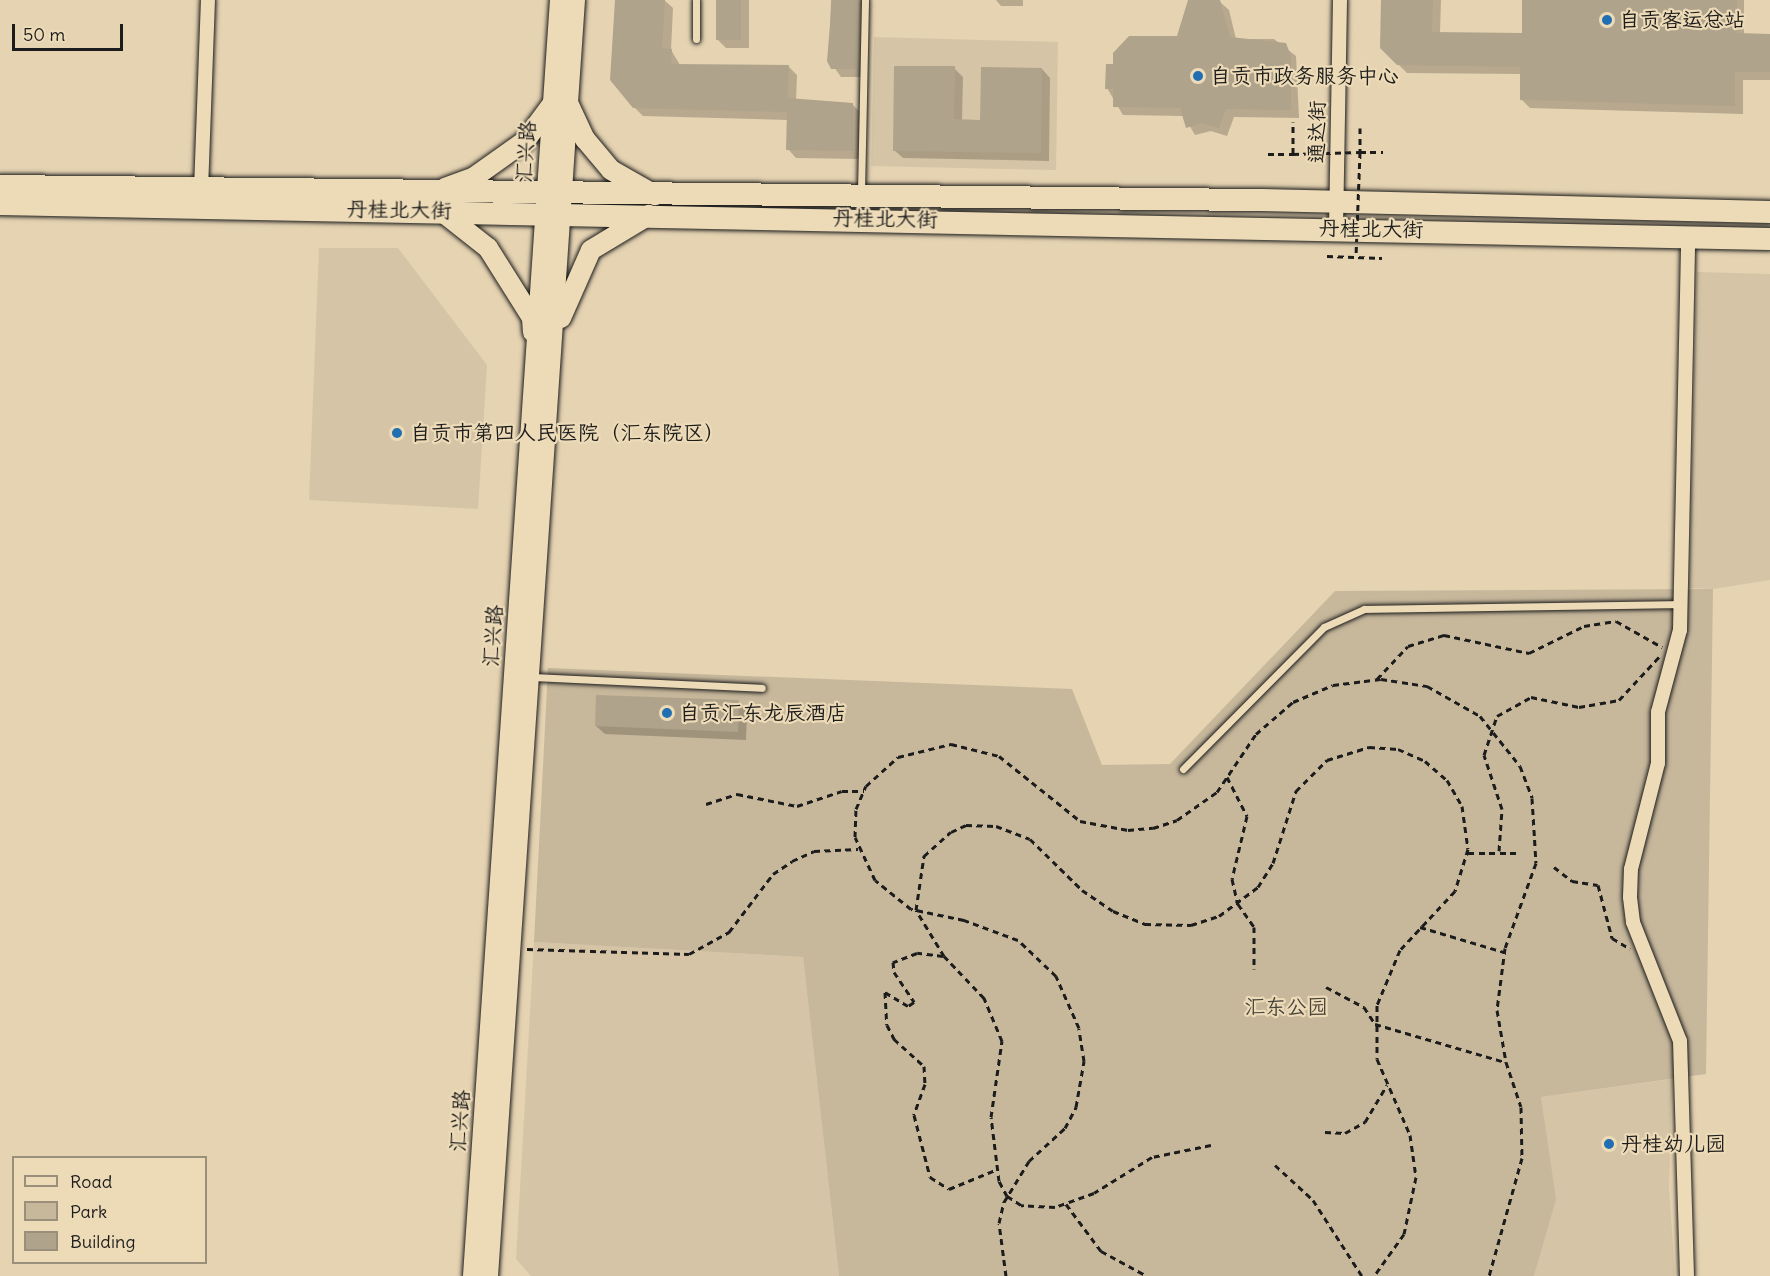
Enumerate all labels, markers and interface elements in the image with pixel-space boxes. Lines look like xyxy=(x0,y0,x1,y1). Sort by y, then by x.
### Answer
place label: 自贡客运总站 xyxy=(1619,7,1745,33)
scale bar xyxy=(15,12,126,50)
marker: 自贡客运总站 xyxy=(1600,13,1614,27)
text: 50 m xyxy=(23,23,65,46)
place label: 自贡市政务服务中心 xyxy=(1210,63,1399,89)
marker: 自贡市政务服务中心 xyxy=(1191,69,1205,83)
street label: 通达街 xyxy=(1304,100,1330,164)
street label: 汇兴路 xyxy=(511,120,541,184)
street label: 丹桂北大街 xyxy=(346,196,452,224)
street label: 丹桂北大街 xyxy=(832,205,938,233)
street label: 丹桂北大街 xyxy=(1318,215,1424,243)
place label: 自贡市第四人民医院（汇东院区） xyxy=(410,420,725,446)
marker: 自贡市第四人民医院（汇东院区） xyxy=(388,424,406,442)
street label: 汇兴路 xyxy=(478,604,508,668)
place label: 自贡汇东龙辰酒店 xyxy=(679,700,847,726)
marker: 自贡汇东龙辰酒店 xyxy=(660,706,674,720)
park label: 汇东公园 xyxy=(1244,994,1328,1020)
street label: 汇兴路 xyxy=(445,1089,475,1153)
place label: 丹桂幼儿园 xyxy=(1621,1131,1726,1157)
marker: 丹桂幼儿园 xyxy=(1602,1137,1616,1151)
legend xyxy=(12,1156,207,1264)
text: Road xyxy=(70,1170,112,1193)
text: Park xyxy=(70,1200,107,1223)
text: Building xyxy=(70,1230,135,1253)

